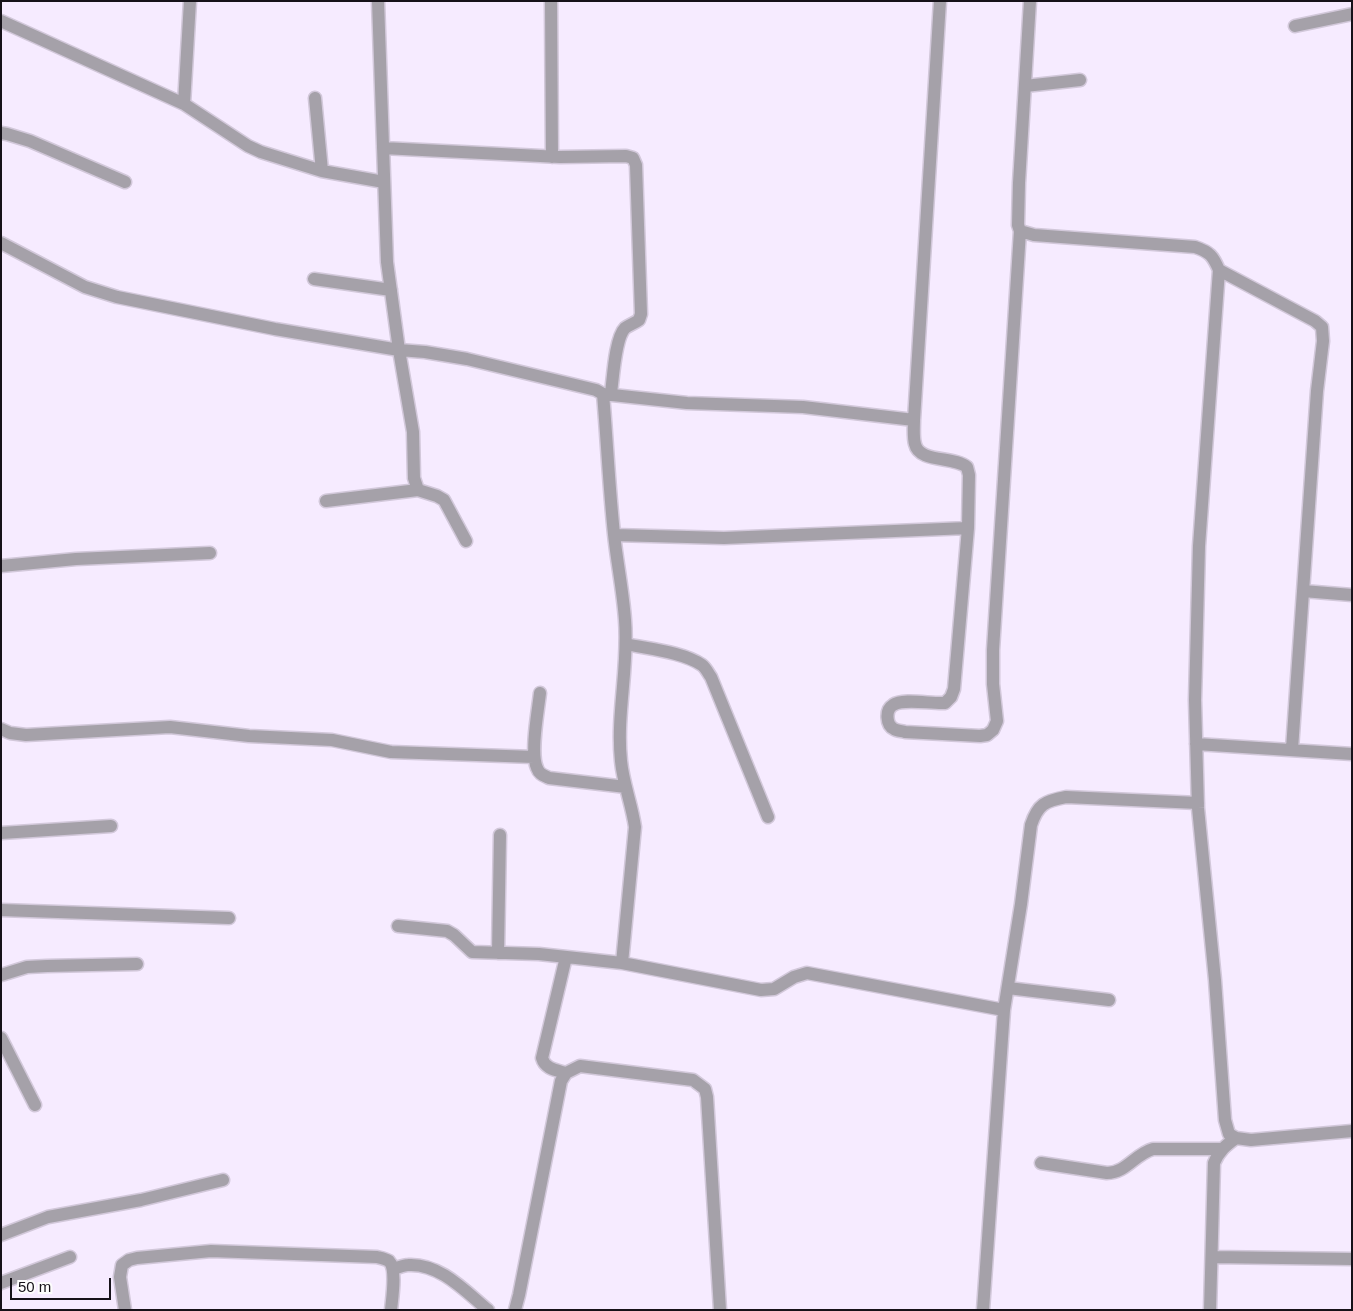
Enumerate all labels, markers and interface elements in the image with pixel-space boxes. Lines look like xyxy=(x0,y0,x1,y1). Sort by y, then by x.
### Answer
scale bar xyxy=(12,1268,114,1300)
text: 50 m xyxy=(18,1278,51,1295)

